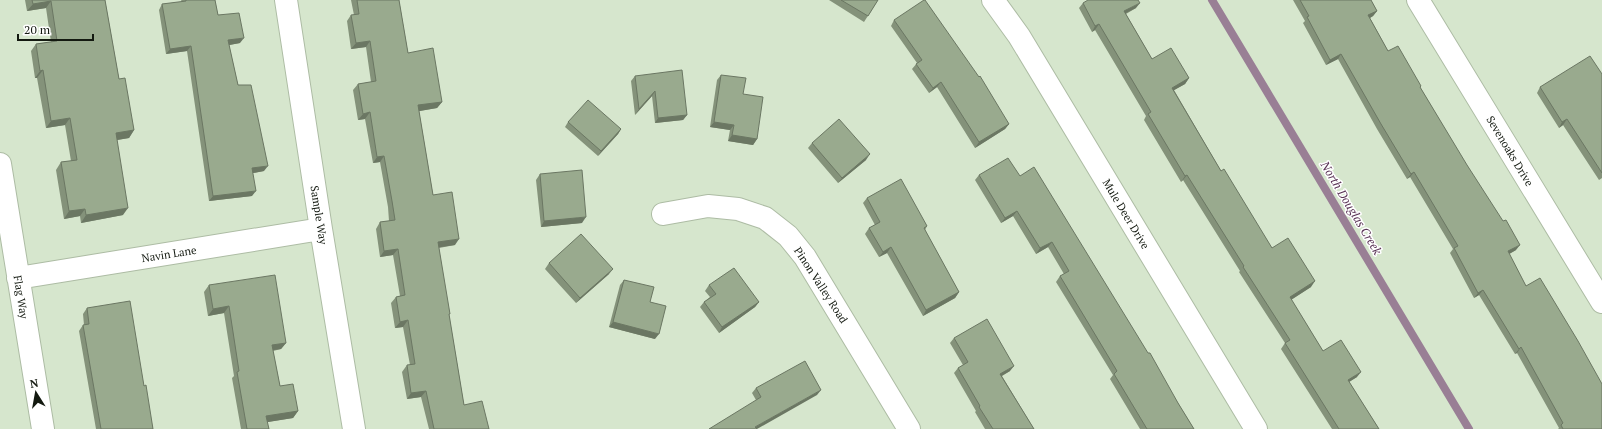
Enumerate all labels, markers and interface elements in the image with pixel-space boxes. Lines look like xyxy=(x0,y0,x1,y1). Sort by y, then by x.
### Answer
scale bar xyxy=(18,16,93,42)
text: 20 m xyxy=(24,22,51,37)
street label: Sevenoaks Drive xyxy=(1483,113,1537,189)
water label: North Douglas Creek xyxy=(1317,157,1385,257)
street label: Mule Deer Drive xyxy=(1100,176,1153,252)
street label: Sample Way xyxy=(307,185,331,246)
street label: Navin Lane xyxy=(141,243,198,265)
street label: Pinon Valley Road xyxy=(791,244,851,326)
street label: Flag Way xyxy=(11,274,31,320)
north arrow xyxy=(16,373,56,413)
text: N xyxy=(29,375,40,391)

